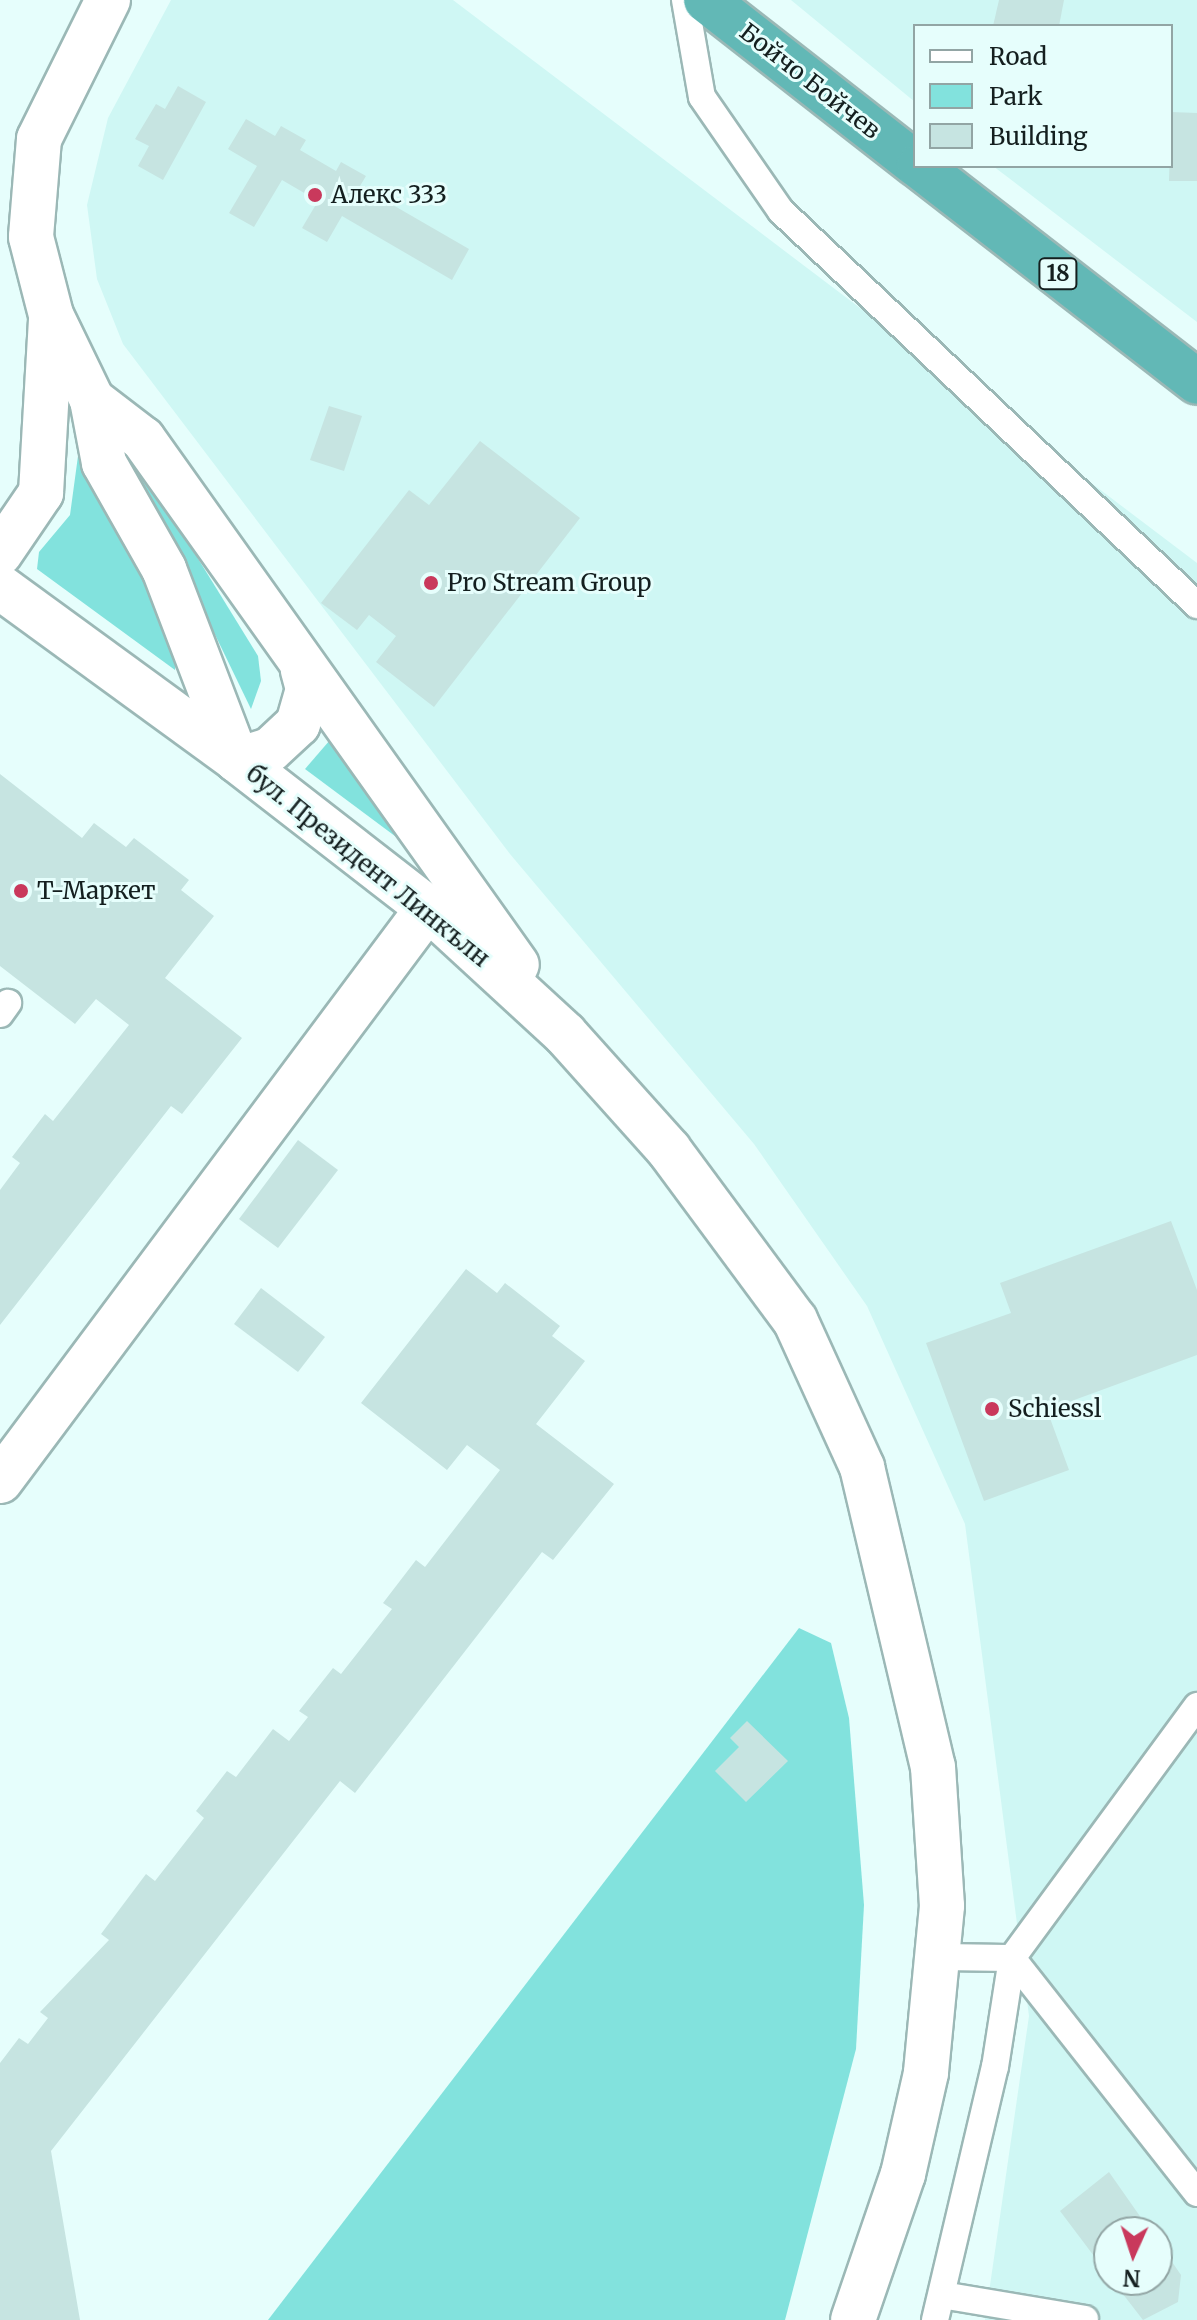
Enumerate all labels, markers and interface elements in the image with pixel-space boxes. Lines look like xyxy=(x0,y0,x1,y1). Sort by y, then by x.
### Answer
street label: Бойчо Бойчев xyxy=(734,17,886,145)
legend xyxy=(913,24,1173,168)
text: Road xyxy=(989,41,1047,72)
text: Park xyxy=(989,81,1042,112)
text: Building xyxy=(989,121,1088,152)
place label: Алекс 333 xyxy=(331,181,447,209)
marker: Алекс 333 xyxy=(306,186,324,204)
road number: 18 xyxy=(1038,256,1078,292)
place label: Pro Stream Group xyxy=(447,569,651,597)
marker: Pro Stream Group xyxy=(422,574,440,592)
street label: бул. Президент Линкълн xyxy=(241,759,495,973)
place label: Т-Маркет xyxy=(37,877,156,905)
marker: Т-Маркет xyxy=(12,882,30,900)
place label: Schiessl xyxy=(1008,1395,1101,1423)
marker: Schiessl xyxy=(983,1400,1001,1418)
north arrow xyxy=(1093,2216,1173,2296)
text: N xyxy=(1122,2264,1141,2292)

